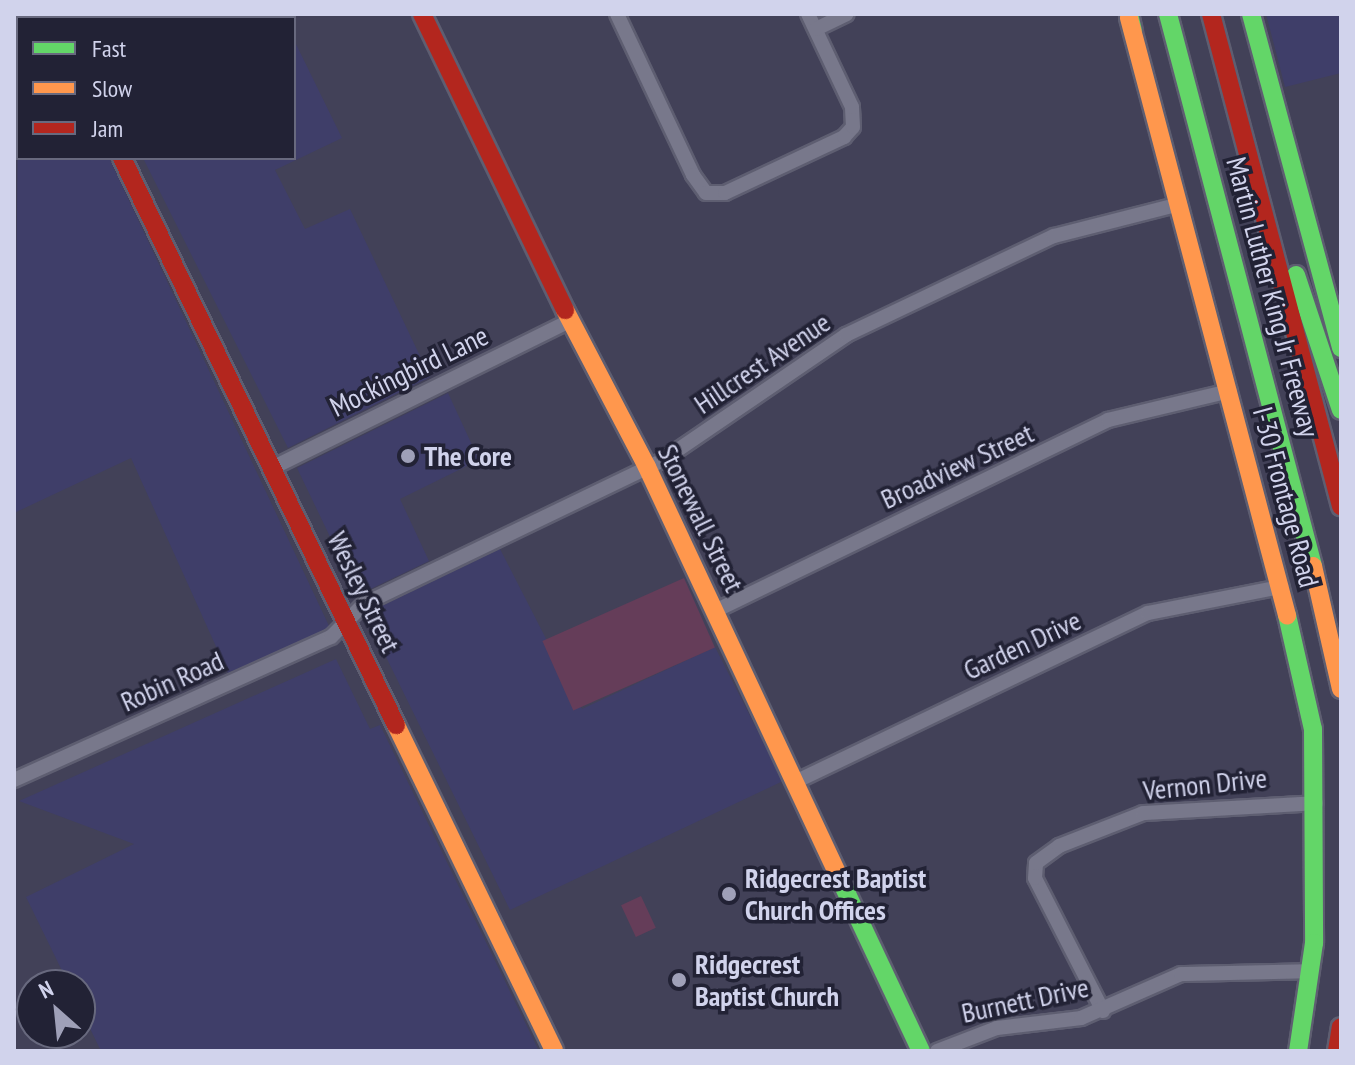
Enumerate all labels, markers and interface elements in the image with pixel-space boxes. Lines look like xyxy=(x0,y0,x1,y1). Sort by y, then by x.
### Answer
legend xyxy=(16,16,296,160)
text: Fast xyxy=(92,33,126,64)
text: Slow xyxy=(92,73,132,104)
text: Jam xyxy=(92,113,123,144)
street label: Martin Luther King Jr Freeway xyxy=(1219,153,1327,441)
street label: Hillcrest Avenue xyxy=(687,305,837,421)
street label: Mockingbird Lane xyxy=(325,318,493,424)
street label: I-30 Frontage Road xyxy=(1246,403,1326,591)
street label: Broadview Street xyxy=(875,416,1039,516)
place label: The Core xyxy=(424,439,512,473)
street label: Stonewall Street xyxy=(651,439,751,597)
marker: The Core xyxy=(399,447,417,465)
street label: Wesley Street xyxy=(320,526,408,658)
street label: Garden Drive xyxy=(958,603,1086,687)
street label: Robin Road xyxy=(116,644,228,718)
street label: Vernon Drive xyxy=(1141,761,1269,807)
place label: Ridgecrest Baptist Church Offices xyxy=(745,861,926,927)
marker: Ridgecrest Baptist Church Offices xyxy=(720,885,738,903)
place label: Ridgecrest Baptist Church xyxy=(695,947,839,1013)
north arrow xyxy=(16,969,96,1049)
street label: Burnett Drive xyxy=(958,970,1092,1030)
marker: Ridgecrest Baptist Church xyxy=(670,971,688,989)
text: N xyxy=(34,974,58,1005)

